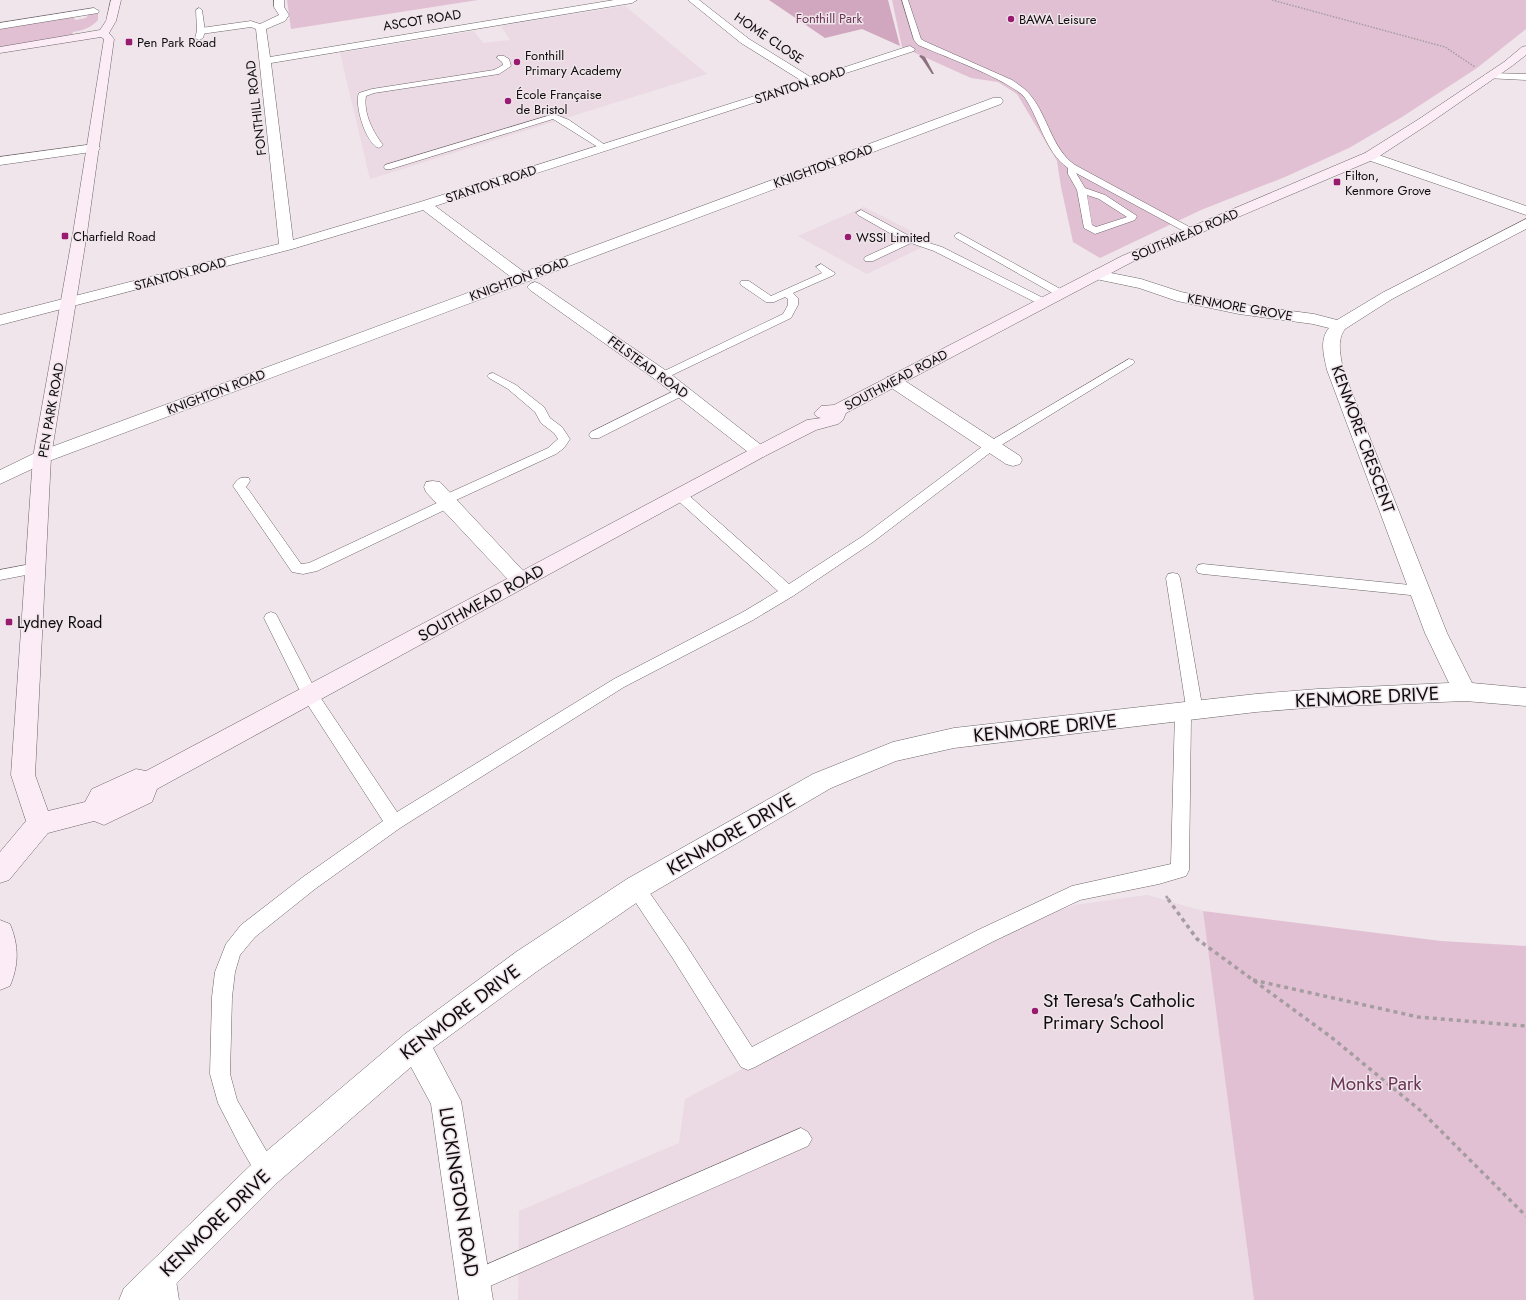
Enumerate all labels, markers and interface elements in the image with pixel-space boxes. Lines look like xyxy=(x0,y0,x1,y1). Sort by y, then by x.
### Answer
street label: ASCOT ROAD xyxy=(381,4,463,36)
street label: HOME CLOSE xyxy=(731,8,807,68)
park label: Fonthill Park xyxy=(796,9,862,28)
place label: BAWA Leisure xyxy=(1019,10,1097,29)
marker: BAWA Leisure xyxy=(1006,14,1016,24)
place label: Pen Park Road xyxy=(137,33,216,52)
marker: Pen Park Road xyxy=(124,37,134,47)
place label: Fonthill Primary Academy xyxy=(525,46,622,80)
marker: Fonthill Primary Academy xyxy=(512,57,522,67)
street label: FONTHILL ROAD xyxy=(241,59,271,157)
street label: STANTON ROAD xyxy=(752,61,848,109)
place label: École Française de Bristol xyxy=(516,85,602,119)
marker: École Française de Bristol xyxy=(503,96,513,106)
street label: KNIGHTON ROAD xyxy=(771,139,875,193)
street label: STANTON ROAD xyxy=(443,160,539,208)
place label: Filton, Kenmore Grove xyxy=(1345,166,1431,200)
marker: Filton, Kenmore Grove xyxy=(1332,177,1342,187)
street label: SOUTHMEAD ROAD xyxy=(1129,204,1242,266)
place label: Charfield Road xyxy=(73,227,156,246)
place label: WSSI Limited xyxy=(856,228,930,247)
marker: Charfield Road xyxy=(60,231,70,241)
marker: WSSI Limited xyxy=(843,232,853,242)
street label: KNIGHTON ROAD xyxy=(467,252,571,306)
street label: STANTON ROAD xyxy=(132,253,228,295)
street label: KENMORE GROVE xyxy=(1186,288,1294,326)
street label: FELSTEAD ROAD xyxy=(604,331,692,403)
street label: SOUTHMEAD ROAD xyxy=(841,345,951,415)
street label: PEN PARK ROAD xyxy=(33,361,69,459)
street label: KENMORE CRESCENT xyxy=(1326,362,1401,517)
street label: KNIGHTON ROAD xyxy=(164,364,268,420)
street label: SOUTHMEAD ROAD xyxy=(414,559,548,647)
place label: Lydney Road xyxy=(17,611,102,634)
marker: Lydney Road xyxy=(4,617,14,627)
street label: KENMORE DRIVE xyxy=(1294,680,1440,714)
street label: KENMORE DRIVE xyxy=(972,707,1118,749)
street label: KENMORE DRIVE xyxy=(662,786,800,882)
street label: KENMORE DRIVE xyxy=(394,958,526,1066)
place label: St Teresa's Catholic Primary School xyxy=(1043,987,1195,1036)
marker: St Teresa's Catholic Primary School xyxy=(1030,1006,1040,1016)
park label: Monks Park xyxy=(1330,1070,1422,1097)
street label: LUCKINGTON ROAD xyxy=(432,1105,486,1279)
street label: KENMORE DRIVE xyxy=(154,1163,276,1283)

